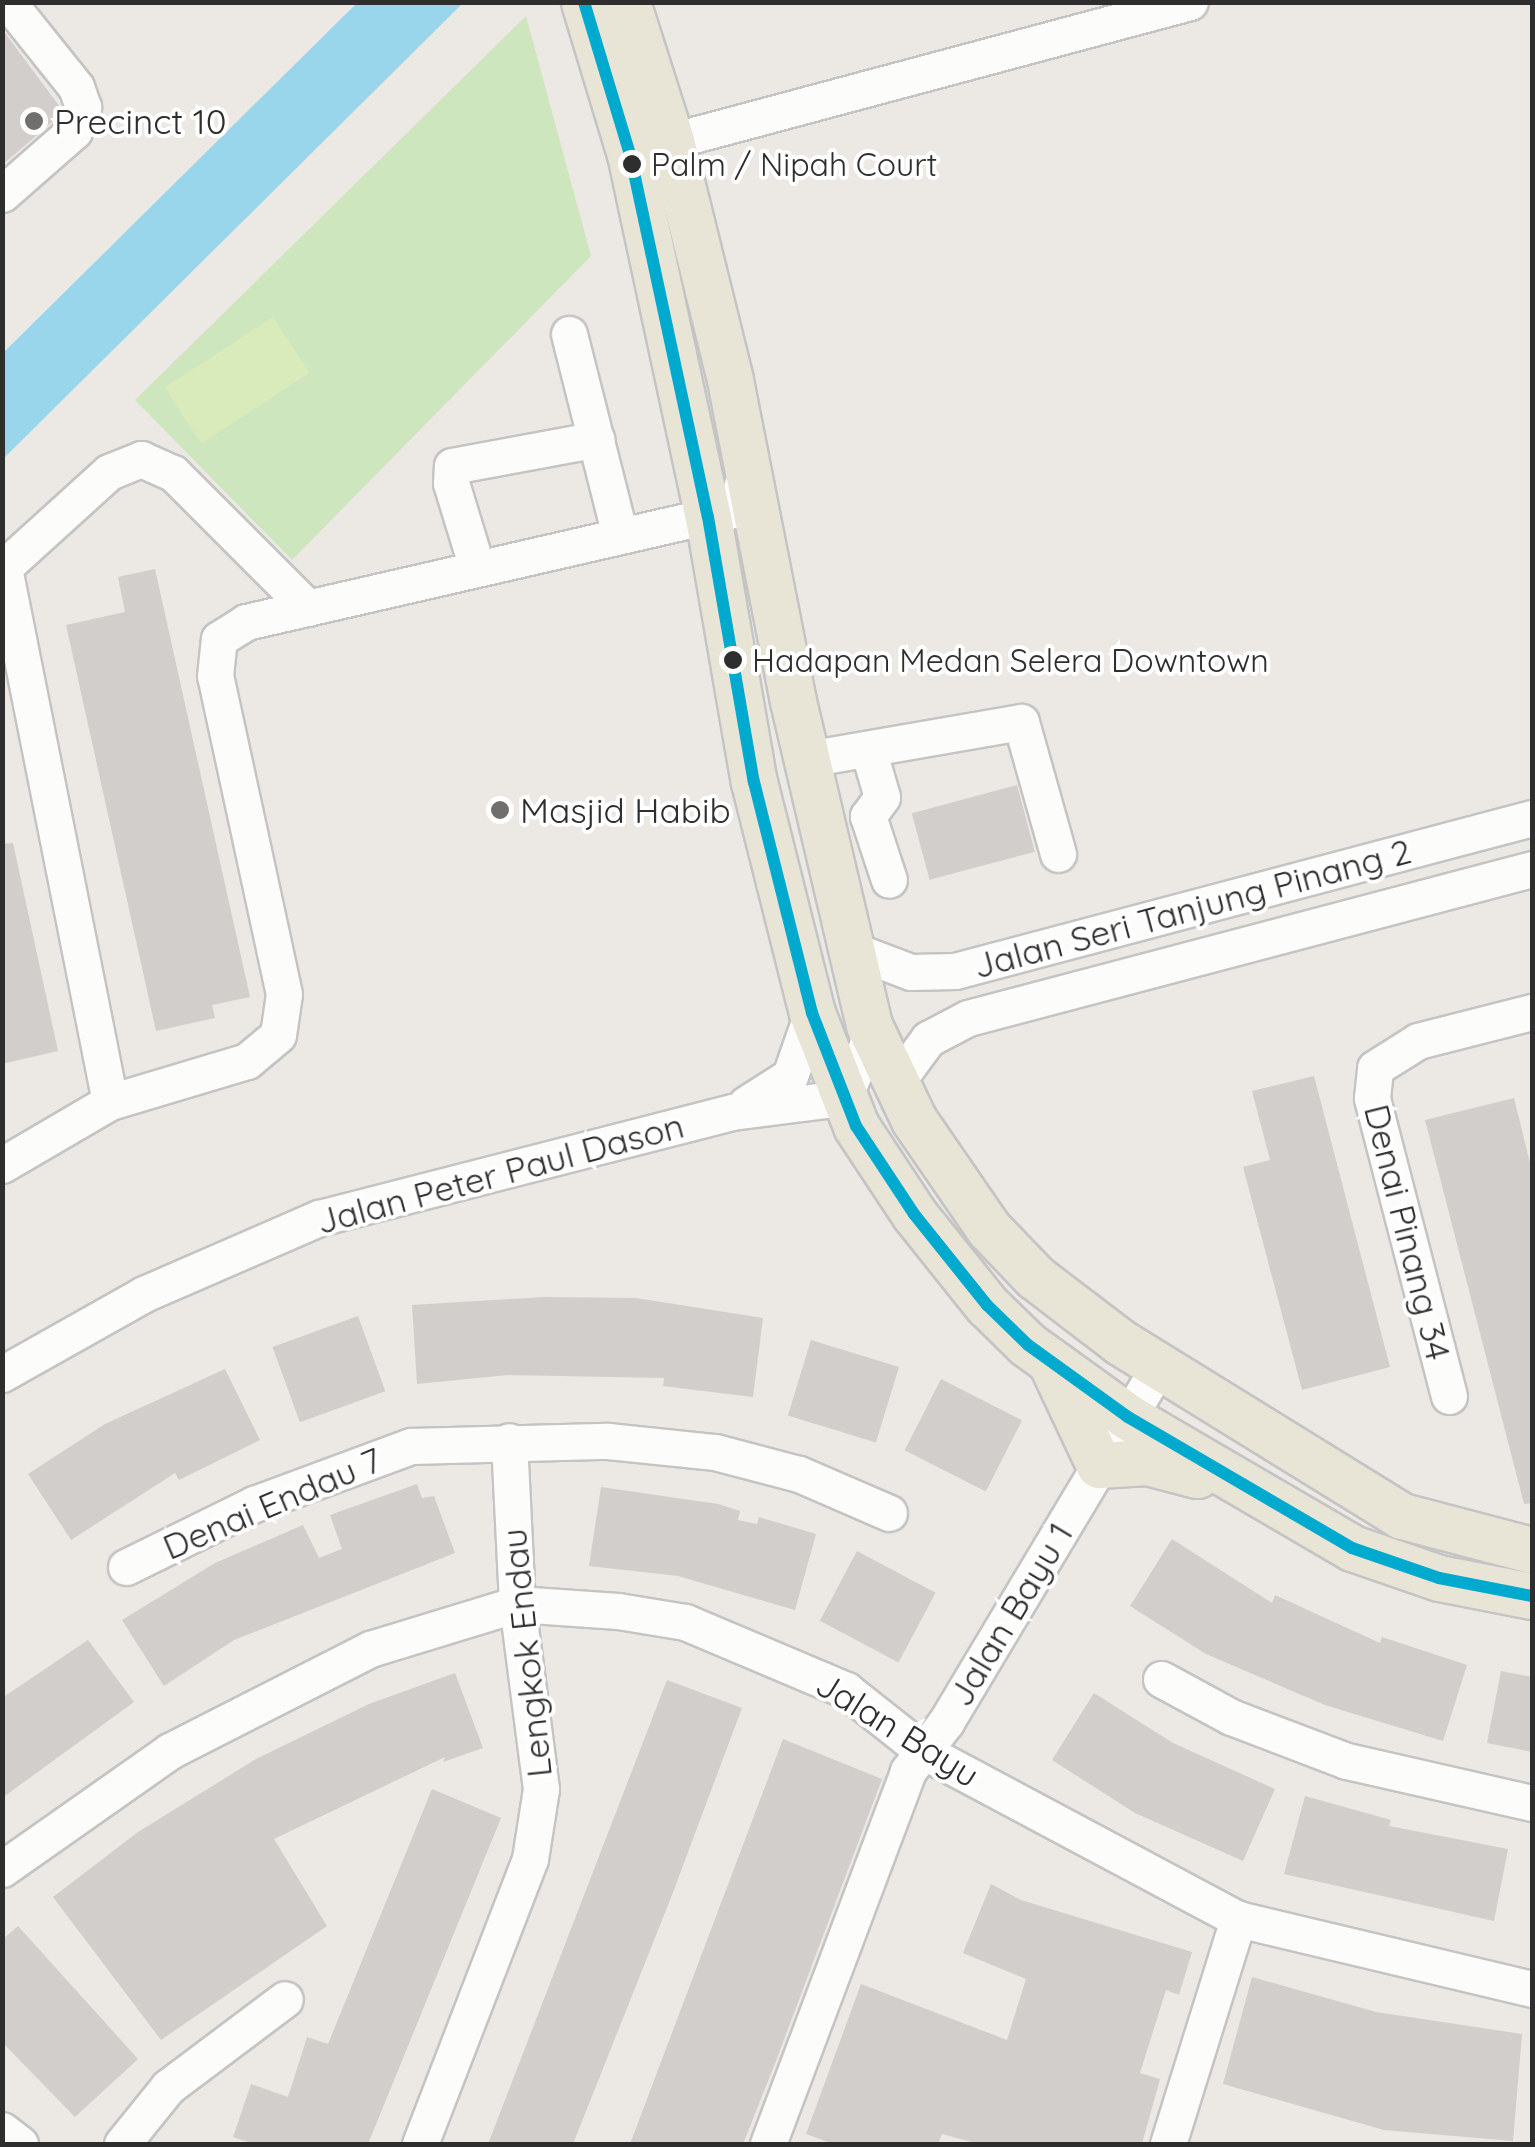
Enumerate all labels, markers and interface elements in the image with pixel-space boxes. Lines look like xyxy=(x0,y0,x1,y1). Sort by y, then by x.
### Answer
place label: Precinct 10 xyxy=(54,100,227,142)
marker: Precinct 10 xyxy=(23,110,45,132)
place label: Palm / Nipah Court xyxy=(651,145,937,183)
marker: Palm / Nipah Court xyxy=(622,154,642,174)
place label: Hadapan Medan Selera Downtown xyxy=(752,641,1269,679)
marker: Hadapan Medan Selera Downtown xyxy=(723,650,743,670)
place label: Masjid Habib xyxy=(520,789,731,831)
marker: Masjid Habib xyxy=(489,799,511,821)
street label: Jalan Seri Tanjung Pinang 2 xyxy=(969,829,1415,987)
street label: Denai Pinang 34 xyxy=(1356,1100,1460,1364)
street label: Jalan Peter Paul Dason xyxy=(312,1104,688,1242)
street label: Denai Endau 7 xyxy=(156,1438,388,1568)
street label: Jalan Bayu 1 xyxy=(939,1515,1081,1713)
street label: Lengkok Endau xyxy=(492,1527,560,1779)
street label: Jalan Bayu xyxy=(809,1662,987,1796)

